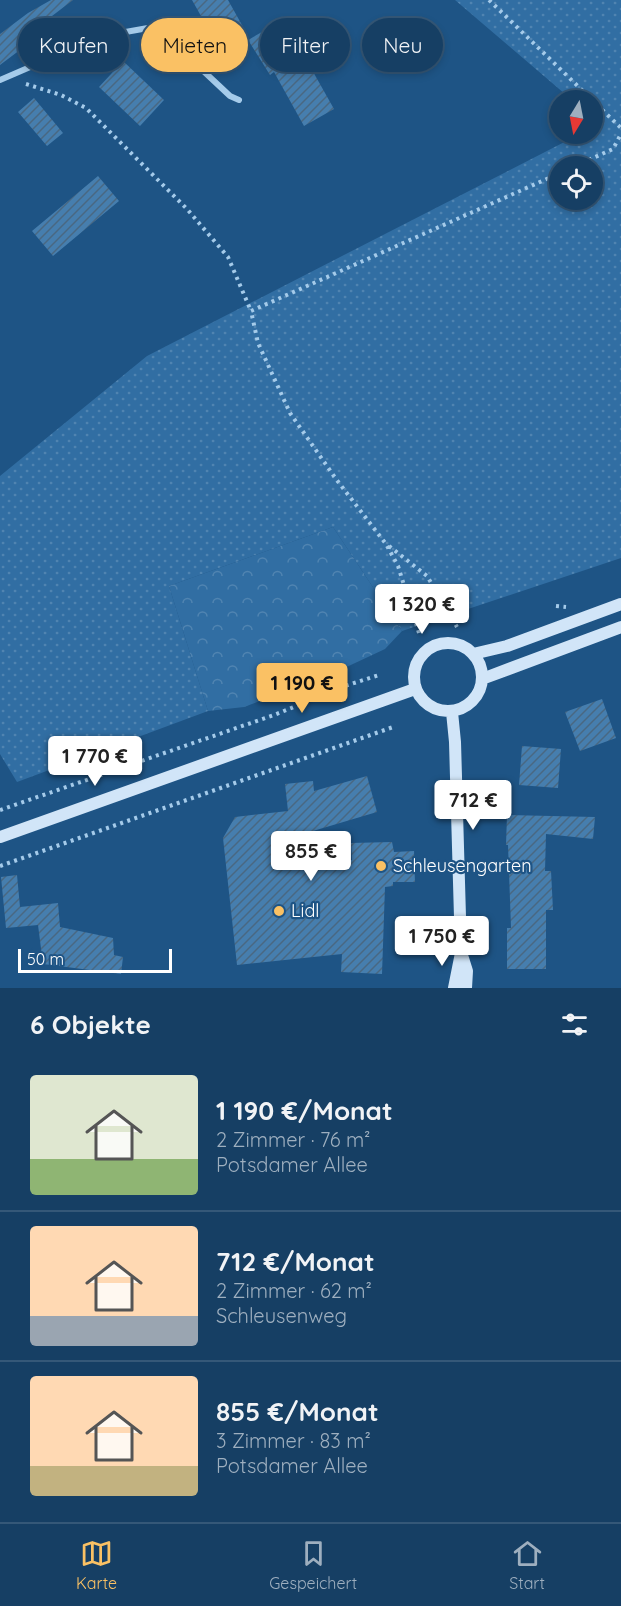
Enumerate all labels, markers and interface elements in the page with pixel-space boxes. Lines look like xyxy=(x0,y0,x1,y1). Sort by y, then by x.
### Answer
chip: Kaufen xyxy=(18,18,129,72)
chip: Mieten xyxy=(141,18,248,72)
chip: Filter xyxy=(260,18,350,72)
chip: Neu xyxy=(362,18,443,72)
north arrow xyxy=(549,90,603,144)
map controls xyxy=(549,90,603,210)
button: locate xyxy=(549,156,603,210)
pin: 1 320 € xyxy=(367,584,477,635)
text: 1 320 € xyxy=(389,591,455,616)
pin: 1 190 € xyxy=(247,663,357,714)
text: 1 190 € xyxy=(271,670,333,695)
pin: 1 770 € xyxy=(40,736,150,787)
text: 1 770 € xyxy=(62,743,128,768)
pin: 712 € xyxy=(431,780,515,831)
text: 712 € xyxy=(448,787,498,812)
pin: 855 € xyxy=(269,831,353,882)
text: 855 € xyxy=(285,838,337,863)
place label: Schleusengarten xyxy=(393,854,532,877)
marker: Schleusengarten xyxy=(374,859,388,873)
place label: Lidl xyxy=(291,899,319,922)
marker: Lidl xyxy=(272,904,286,918)
pin: 1 750 € xyxy=(387,916,497,967)
text: 1 750 € xyxy=(409,923,475,948)
scale bar xyxy=(18,946,172,974)
text: 50 m xyxy=(27,949,64,969)
text: 6 Objekte xyxy=(30,1008,151,1041)
icon: filters xyxy=(558,1008,591,1041)
text: 1 190 €/Monat xyxy=(216,1094,393,1127)
icon: home xyxy=(78,1099,150,1171)
text: 2 Zimmer · 76 m² xyxy=(216,1127,370,1152)
text: Potsdamer Allee xyxy=(216,1152,368,1177)
text: 712 €/Monat xyxy=(216,1245,375,1278)
icon: home xyxy=(78,1250,150,1322)
text: 2 Zimmer · 62 m² xyxy=(216,1278,372,1303)
text: Schleusenweg xyxy=(216,1303,347,1328)
text: 855 €/Monat xyxy=(216,1395,379,1428)
icon: home xyxy=(78,1400,150,1472)
text: 3 Zimmer · 83 m² xyxy=(216,1428,371,1453)
text: Potsdamer Allee xyxy=(216,1453,368,1478)
tab: Karte xyxy=(76,1537,117,1593)
tab: Gespeichert xyxy=(269,1537,357,1593)
tab: Start xyxy=(509,1537,545,1593)

